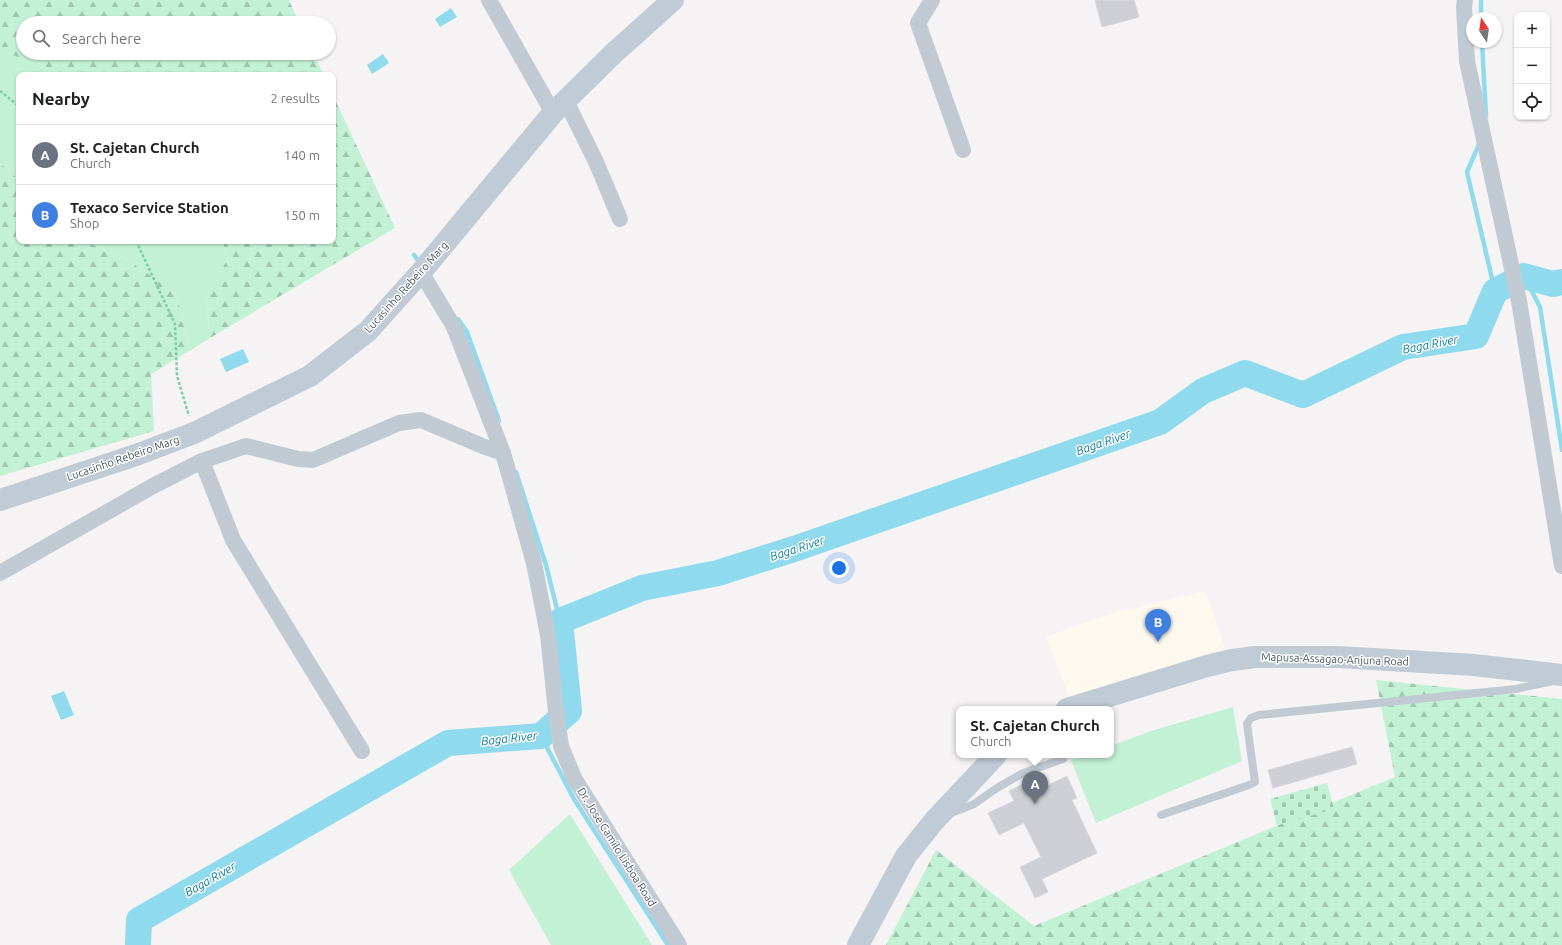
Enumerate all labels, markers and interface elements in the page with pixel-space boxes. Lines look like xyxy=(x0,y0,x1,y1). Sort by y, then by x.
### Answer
north arrow xyxy=(1466,12,1502,48)
map controls xyxy=(1514,12,1550,120)
button: + xyxy=(1514,12,1550,48)
search box xyxy=(16,16,336,60)
icon: search xyxy=(30,27,52,49)
text: Search here xyxy=(62,30,141,47)
button: − xyxy=(1514,48,1550,84)
button: locate xyxy=(1514,84,1550,120)
text: Nearby xyxy=(32,89,90,108)
text: 2 results xyxy=(270,91,320,105)
text: St. Cajetan Church xyxy=(70,139,199,156)
text: A xyxy=(40,148,50,162)
text: 140 m xyxy=(284,148,320,162)
text: Church xyxy=(70,156,111,170)
text: Texaco Service Station xyxy=(70,199,229,216)
text: B xyxy=(41,208,49,222)
text: 150 m xyxy=(284,208,320,222)
text: Shop xyxy=(70,216,99,230)
street label: Lucasinho Rebeiro Marg xyxy=(362,239,450,335)
water label: Baga River xyxy=(1401,332,1459,356)
water label: Baga River xyxy=(1074,427,1132,457)
street label: Lucasinho Rebeiro Marg xyxy=(65,433,181,483)
water label: Baga River xyxy=(768,533,826,563)
your location xyxy=(829,558,849,578)
pin: B xyxy=(1145,609,1171,642)
street label: Mapusa-Assagao-Anjuna Road xyxy=(1261,650,1409,668)
popup xyxy=(956,706,1114,758)
text: St. Cajetan Church xyxy=(970,717,1100,734)
water label: Baga River xyxy=(480,729,538,747)
text: Church xyxy=(970,734,1012,748)
pin: A xyxy=(1022,771,1048,804)
street label: Dr. Jose Camilo Lisboa Road xyxy=(575,785,659,909)
water label: Baga River xyxy=(182,859,238,899)

